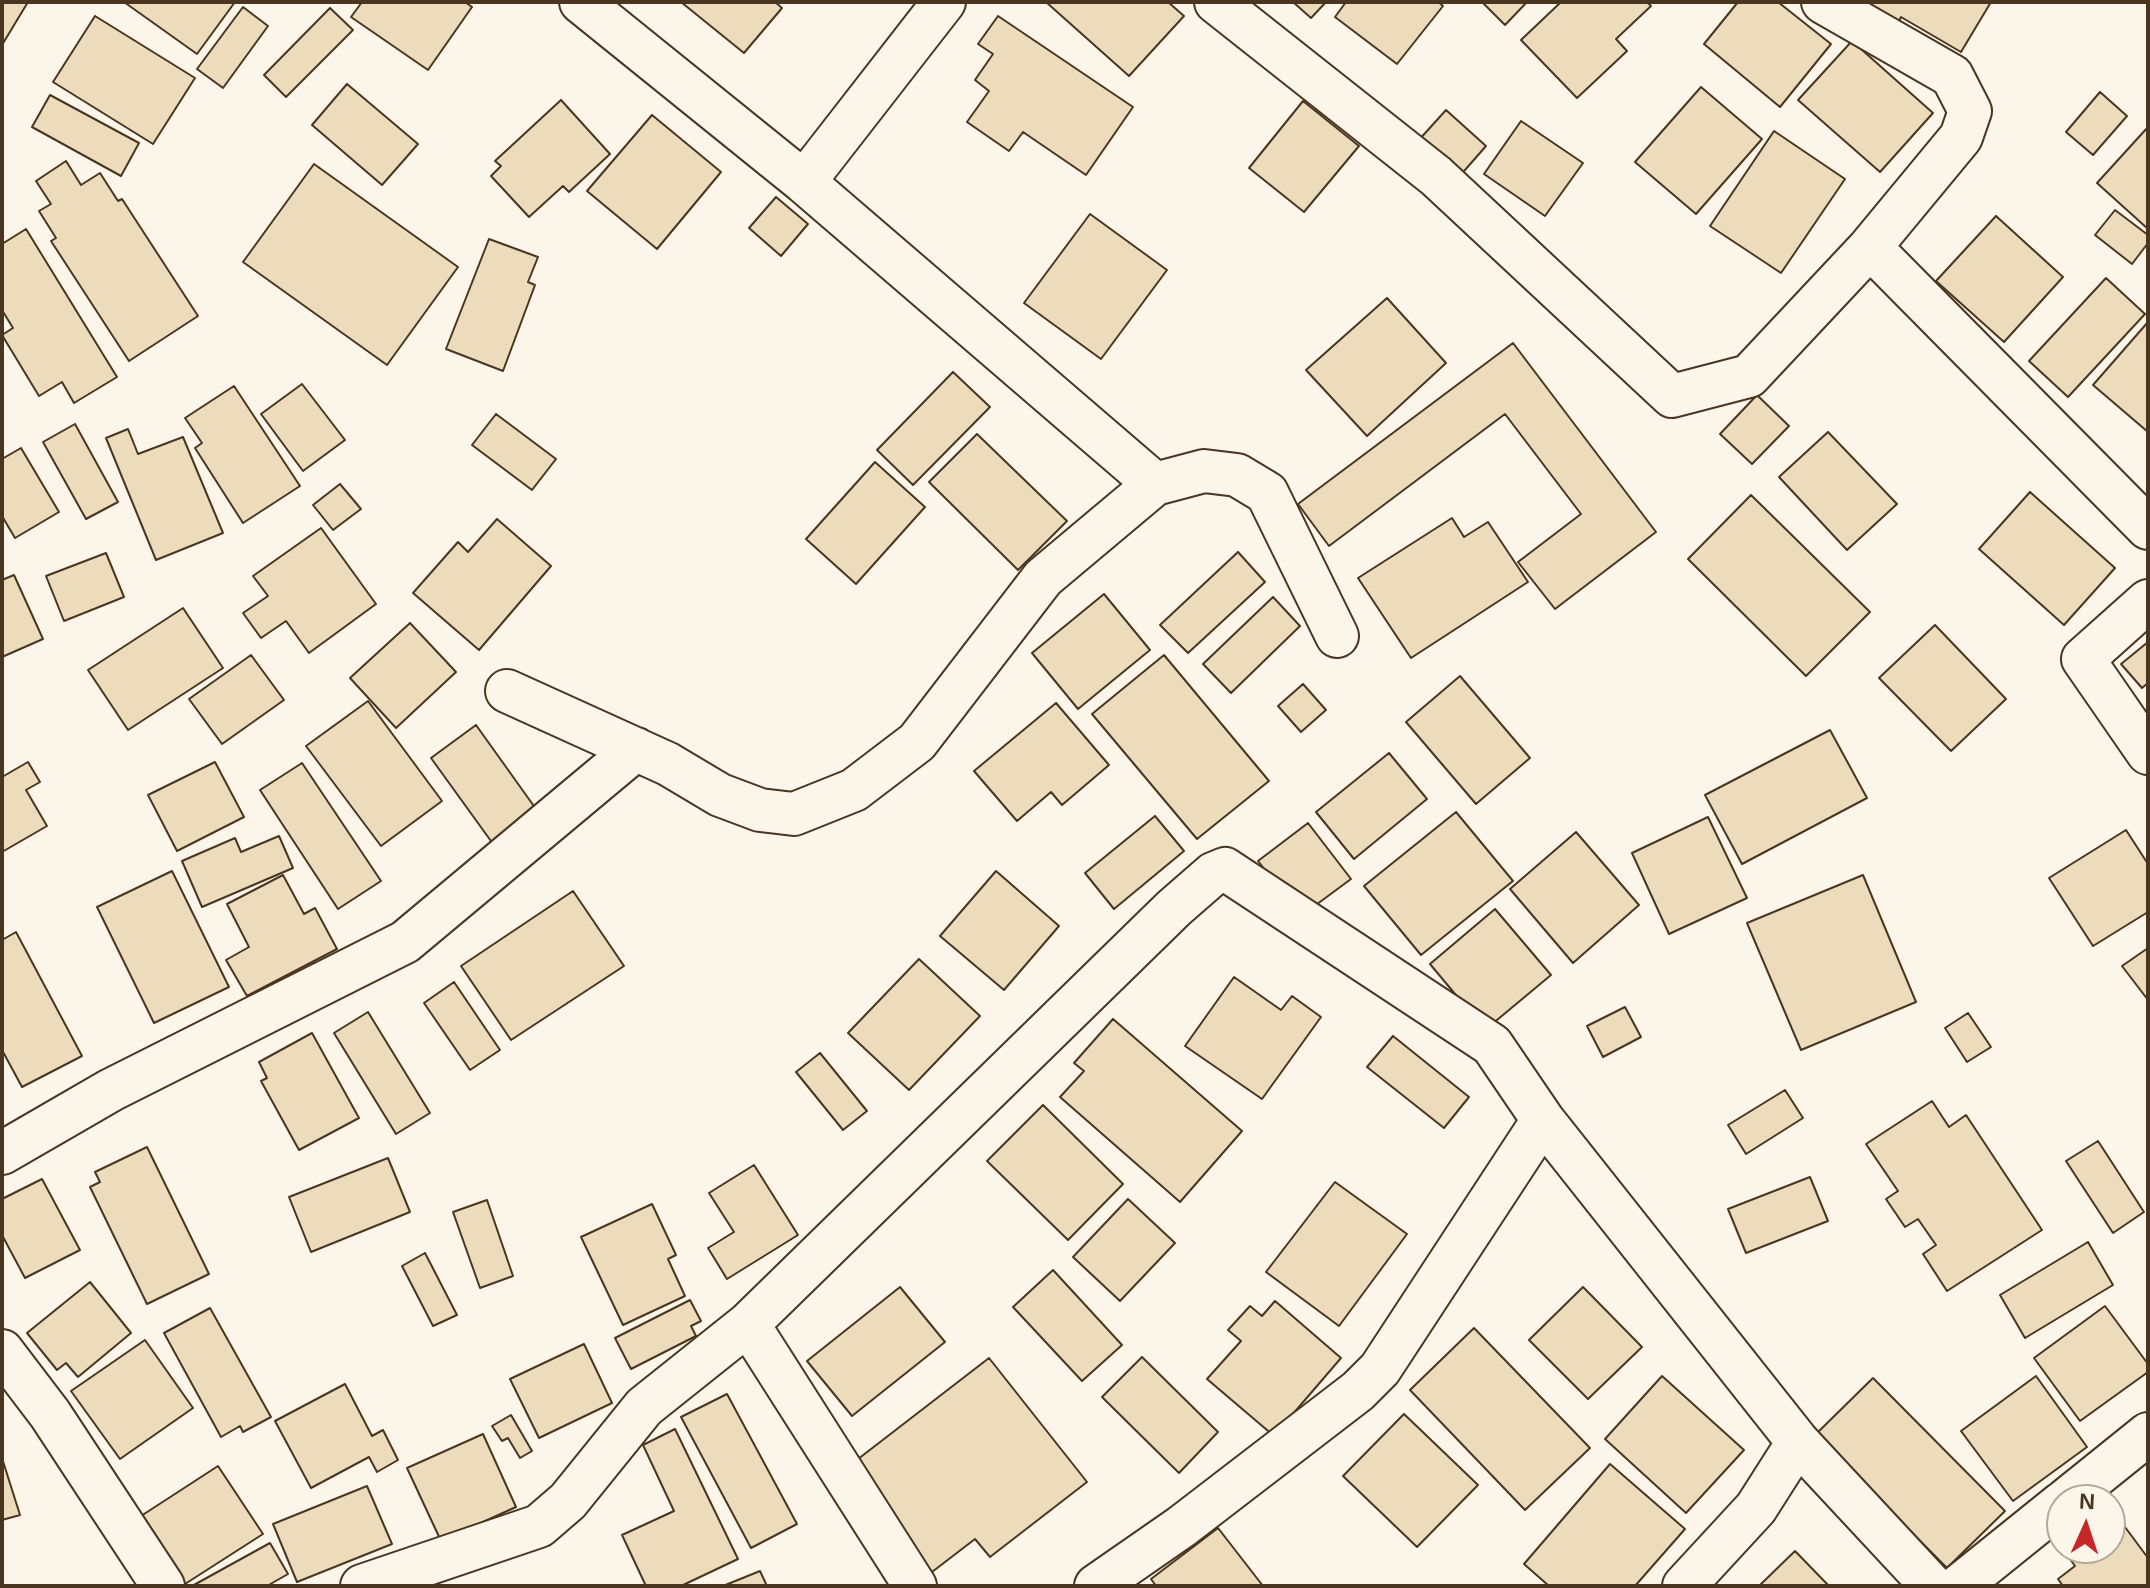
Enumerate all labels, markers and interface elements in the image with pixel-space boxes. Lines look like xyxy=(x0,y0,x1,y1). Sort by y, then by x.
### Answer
north arrow xyxy=(2046,1484,2126,1564)
text: N xyxy=(2079,1489,2096,1514)

